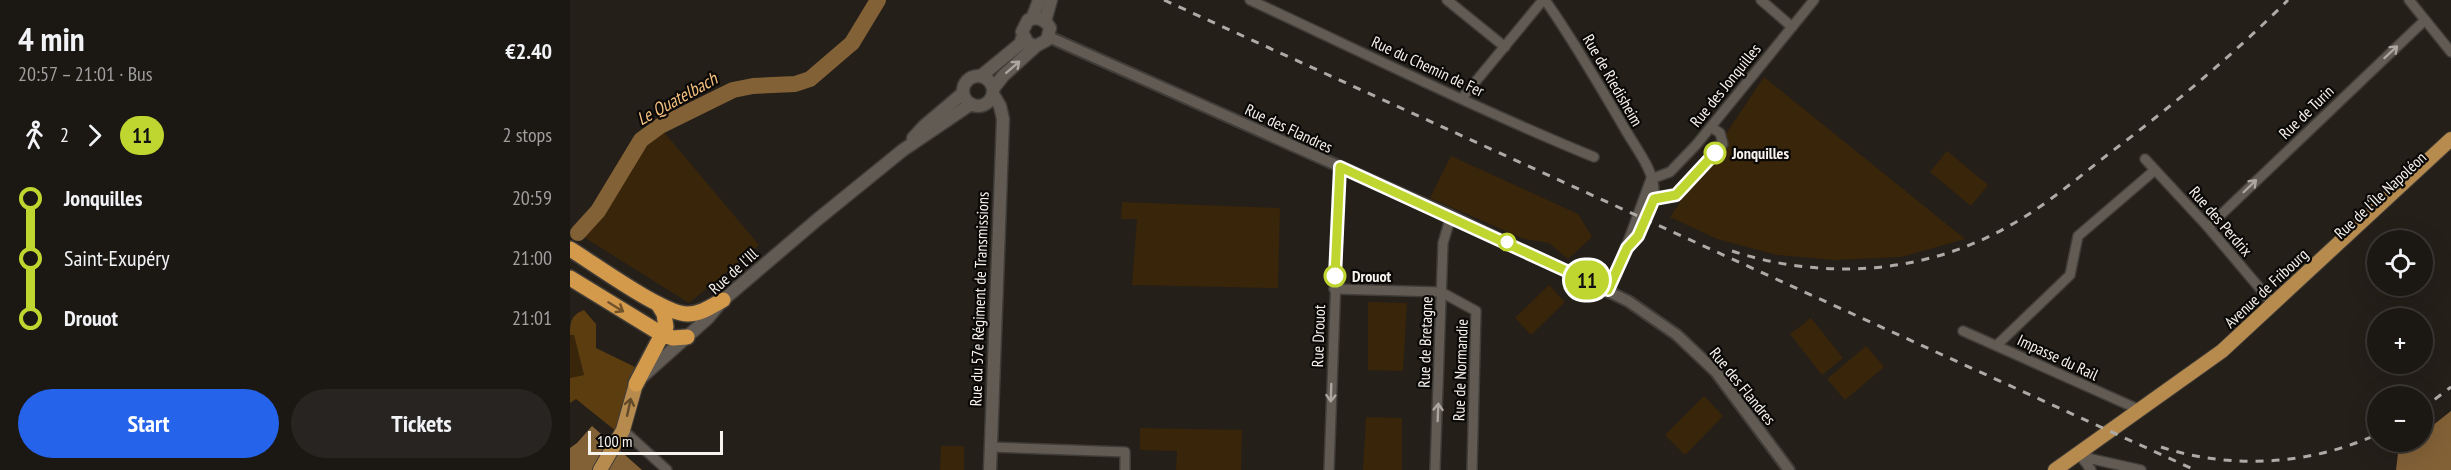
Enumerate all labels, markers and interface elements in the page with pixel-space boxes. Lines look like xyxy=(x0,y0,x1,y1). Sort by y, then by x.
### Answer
text: 4 min xyxy=(18,17,85,60)
street label: Rue du Chemin de Fer xyxy=(1369,31,1488,101)
street label: Rue de Riedisheim xyxy=(1579,31,1647,129)
text: €2.40 xyxy=(505,37,552,65)
street label: Rue des Jonquilles xyxy=(1685,39,1765,131)
one-way arrow xyxy=(2384,45,2399,59)
one-way arrow xyxy=(1005,60,1020,74)
text: 20:57 – 21:01 · Bus xyxy=(18,61,153,87)
water label: Le Quatelbach xyxy=(632,67,722,130)
street label: Rue de Turin xyxy=(2274,81,2338,143)
street label: Rue des Flandres xyxy=(1242,99,1336,157)
icon: walk xyxy=(18,119,51,152)
icon: forward xyxy=(78,119,111,152)
text: 2 xyxy=(60,122,69,148)
text: 11 xyxy=(132,122,152,149)
text: 2 stops xyxy=(503,122,552,148)
marker: Jonquilles xyxy=(1704,142,1726,164)
place label: Jonquilles xyxy=(1731,143,1789,163)
street label: Rue de l'Île Napoléon xyxy=(2330,147,2430,243)
one-way arrow xyxy=(2243,179,2258,194)
street label: Rue des Perdrix xyxy=(2185,182,2257,260)
text: Jonquilles xyxy=(64,184,142,212)
text: 20:59 xyxy=(512,185,552,211)
street label: Rue du 57e Régiment de Transmissions xyxy=(965,191,993,407)
map controls xyxy=(2367,230,2433,452)
button: locate xyxy=(2367,230,2433,296)
unlabelled marker xyxy=(1498,233,1516,251)
text: Saint-Exupéry xyxy=(64,244,170,272)
street label: Rue de l'Ill xyxy=(704,244,762,298)
street label: Avenue de Fribourg xyxy=(2220,244,2312,332)
text: 21:00 xyxy=(512,245,552,271)
line badge: 11 xyxy=(1560,260,1614,300)
marker: Drouot xyxy=(1324,265,1346,287)
place label: Drouot xyxy=(1352,266,1392,286)
text: 11 xyxy=(1577,267,1597,294)
street label: Rue de Bretagne xyxy=(1413,296,1437,388)
one-way arrow xyxy=(607,301,624,313)
text: Drouot xyxy=(64,304,118,332)
street label: Rue Drouot xyxy=(1307,304,1329,368)
text: 21:01 xyxy=(512,305,552,331)
button: + xyxy=(2367,308,2433,374)
street label: Rue de Normandie xyxy=(1448,319,1472,421)
street label: Impasse du Rail xyxy=(2014,330,2102,385)
street label: Rue des Flandres xyxy=(1706,343,1780,429)
one-way arrow xyxy=(1325,383,1337,403)
button: − xyxy=(2367,386,2433,452)
button: Start xyxy=(18,389,279,458)
button: Tickets xyxy=(291,389,552,458)
one-way arrow xyxy=(624,398,636,417)
one-way arrow xyxy=(1432,402,1443,422)
scale bar xyxy=(588,428,723,456)
text: 100 m xyxy=(597,431,632,451)

